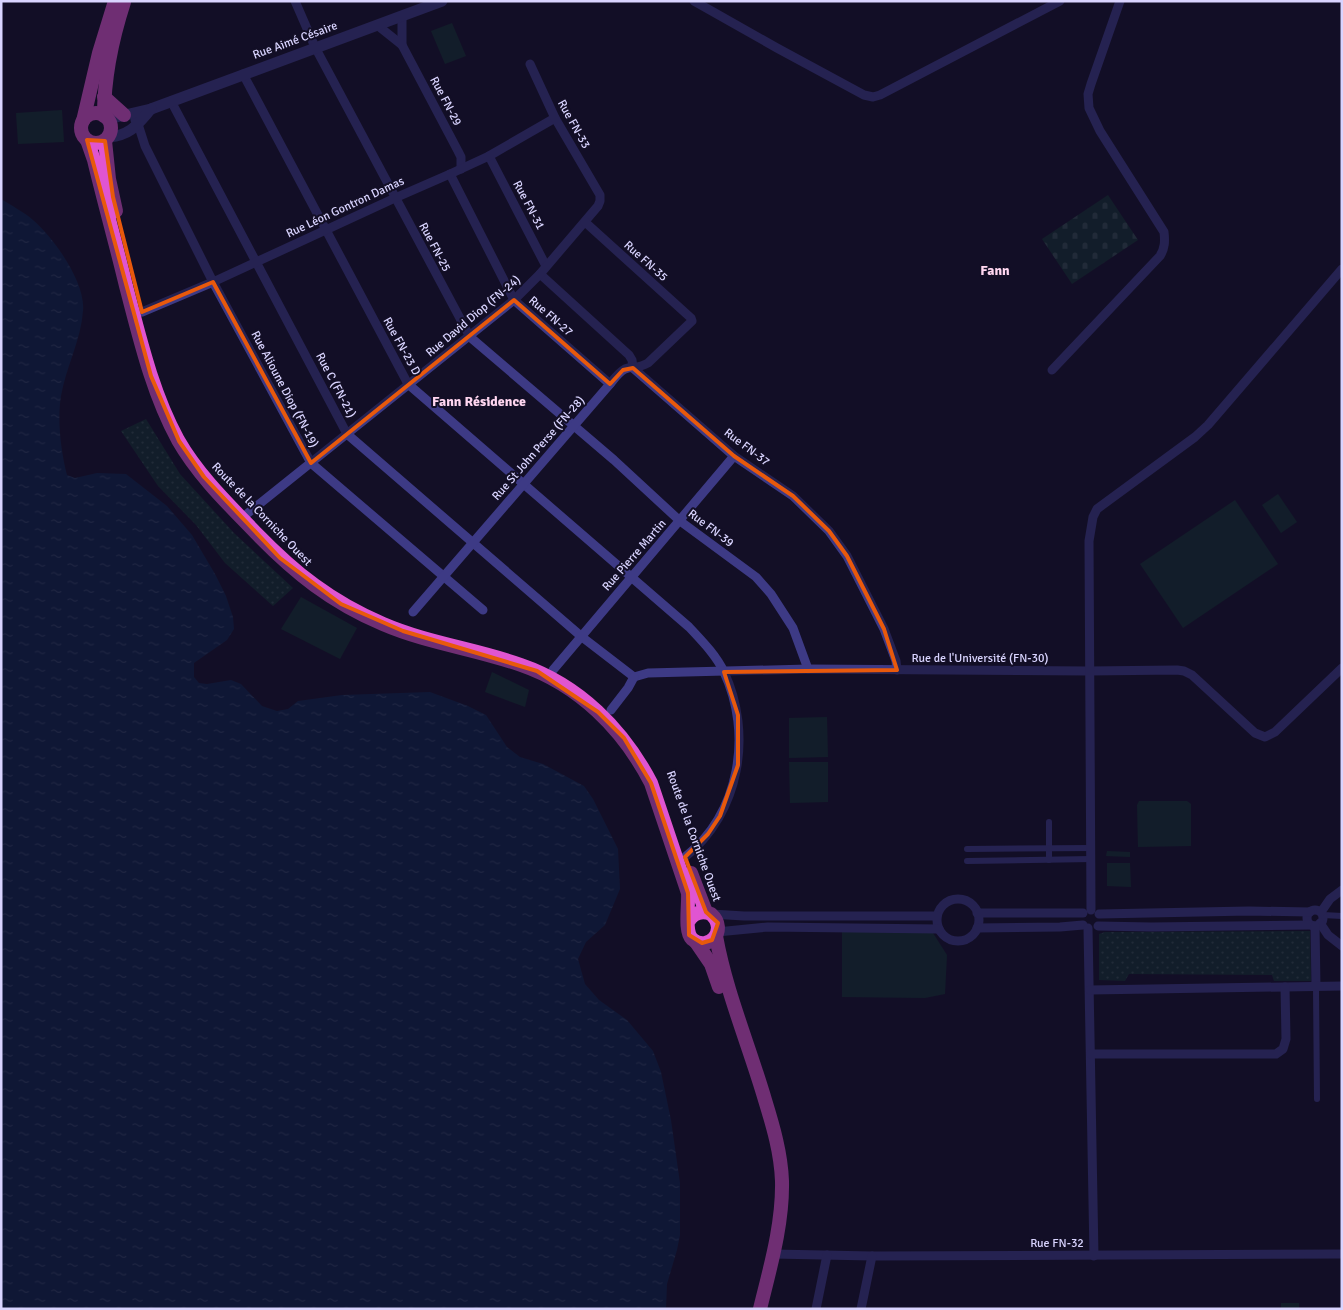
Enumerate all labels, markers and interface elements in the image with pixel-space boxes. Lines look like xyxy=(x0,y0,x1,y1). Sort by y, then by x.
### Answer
street label: Rue Aimé Césaire xyxy=(251,18,340,63)
street label: Rue FN-29 xyxy=(426,74,465,128)
street label: Rue FN-33 xyxy=(554,97,593,151)
street label: Rue Léon Gontron Damas xyxy=(284,174,407,241)
street label: Rue FN-31 xyxy=(509,178,548,232)
street label: Rue FN-25 xyxy=(415,220,454,274)
street label: Rue FN-35 xyxy=(621,238,671,285)
district label: Fann xyxy=(980,262,1010,279)
street label: Rue David Diop (FN-24) xyxy=(423,272,524,360)
street label: Rue FN-27 xyxy=(525,293,576,340)
street label: Rue FN-23 D xyxy=(379,315,424,378)
street label: Rue Alioune Diop (FN-19) xyxy=(247,328,322,450)
street label: Rue C (FN-21) xyxy=(312,350,359,420)
district label: Fann Résidence xyxy=(432,393,526,410)
street label: Rue St John Perse (FN-28) xyxy=(489,393,588,504)
street label: Rue FN-37 xyxy=(721,425,773,470)
street label: Route de la Corniche Ouest xyxy=(208,459,315,569)
street label: Rue FN-39 xyxy=(685,506,737,551)
street label: Rue Pierre Martin xyxy=(599,516,670,594)
street label: Rue de l'Université (FN-30) xyxy=(912,651,1048,666)
street label: Route de la Corniche Ouest xyxy=(663,769,724,904)
street label: Rue FN-32 xyxy=(1030,1236,1084,1251)

